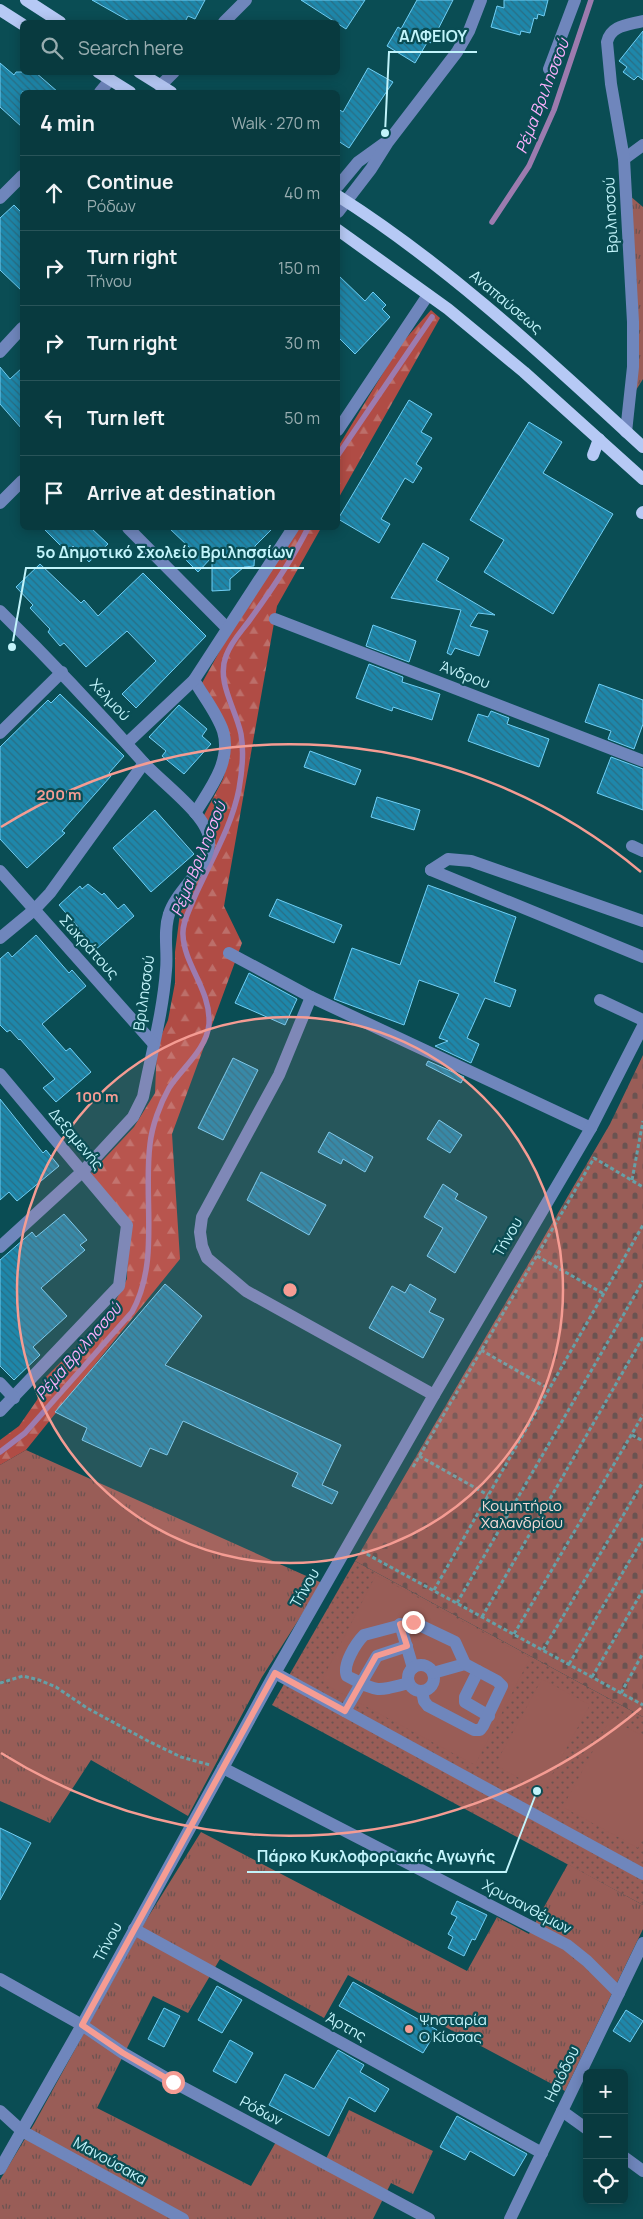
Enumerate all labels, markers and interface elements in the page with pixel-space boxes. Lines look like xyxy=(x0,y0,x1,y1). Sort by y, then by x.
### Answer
search box xyxy=(20,20,340,75)
callout: ΑΛΦΕΙΟΥ xyxy=(389,21,477,52)
text: ΑΛΦΕΙΟΥ xyxy=(399,25,467,47)
icon: search xyxy=(38,34,66,62)
water label: Ρέμα Βριλησσού xyxy=(510,34,575,157)
text: Search here xyxy=(78,35,184,61)
text: 4 min xyxy=(40,109,95,137)
text: Walk · 270 m xyxy=(231,112,320,134)
text: Continue xyxy=(87,169,173,195)
street label: Βριλησσού xyxy=(598,177,623,254)
icon: ahead xyxy=(40,179,68,207)
text: 40 m xyxy=(284,182,320,204)
text: Ρόδων xyxy=(87,195,136,217)
text: Turn right xyxy=(87,244,177,270)
icon: right xyxy=(40,254,68,282)
text: 150 m xyxy=(278,257,320,279)
street label: Αναπαύσεως xyxy=(465,265,547,338)
text: Τήνου xyxy=(87,270,132,292)
icon: right xyxy=(40,329,68,357)
text: Turn right xyxy=(87,330,177,356)
text: 30 m xyxy=(285,332,320,354)
icon: left xyxy=(40,404,68,432)
text: Turn left xyxy=(87,405,165,431)
text: 50 m xyxy=(284,407,320,429)
icon: arrive xyxy=(40,479,68,507)
text: Arrive at destination xyxy=(87,480,276,506)
callout: 5ο Δημοτικό Σχολείο Βριλησσίων xyxy=(26,537,304,568)
text: 5ο Δημοτικό Σχολείο Βριλησσίων xyxy=(36,541,294,563)
street label: Άνδρου xyxy=(437,655,493,694)
street label: Χελμού xyxy=(85,674,135,725)
text: 200 m xyxy=(36,784,82,805)
water label: Ρέμα Βριλησσού xyxy=(165,797,232,919)
street label: Σωκράτους xyxy=(55,910,124,984)
street label: Βριλησσού xyxy=(128,954,159,1032)
text: 100 m xyxy=(76,1086,118,1107)
street label: Δεξαμενής xyxy=(44,1103,109,1174)
street label: Τήνου xyxy=(488,1213,527,1260)
centre of rings xyxy=(281,1281,299,1299)
water label: Ρέμα Βριλησσού xyxy=(30,1297,127,1404)
park label: Κοιμητήριο Χαλανδρίου xyxy=(481,1495,563,1533)
street label: Τήνου xyxy=(285,1564,324,1611)
route end xyxy=(402,1611,425,1634)
callout: Πάρκο Κυκλοφοριακής Αγωγής xyxy=(247,1841,506,1872)
text: Πάρκο Κυκλοφοριακής Αγωγής xyxy=(257,1845,495,1867)
street label: Χρυσανθέμων xyxy=(479,1874,576,1939)
street label: Τήνου xyxy=(88,1918,127,1965)
street label: Άρτης xyxy=(322,2007,370,2046)
place label: Ψησταρία Ο Κίσσας xyxy=(419,2009,487,2047)
marker: Ψησταρία Ο Κίσσας xyxy=(403,2023,415,2035)
street label: Ησιόδου xyxy=(539,2042,584,2105)
map controls xyxy=(583,2069,628,2204)
button: + xyxy=(583,2069,628,2114)
route start xyxy=(162,2071,185,2094)
street label: Ρόδων xyxy=(236,2091,287,2131)
button: − xyxy=(583,2114,628,2159)
street label: Μανούσακα xyxy=(70,2132,151,2189)
button: locate xyxy=(583,2159,628,2204)

